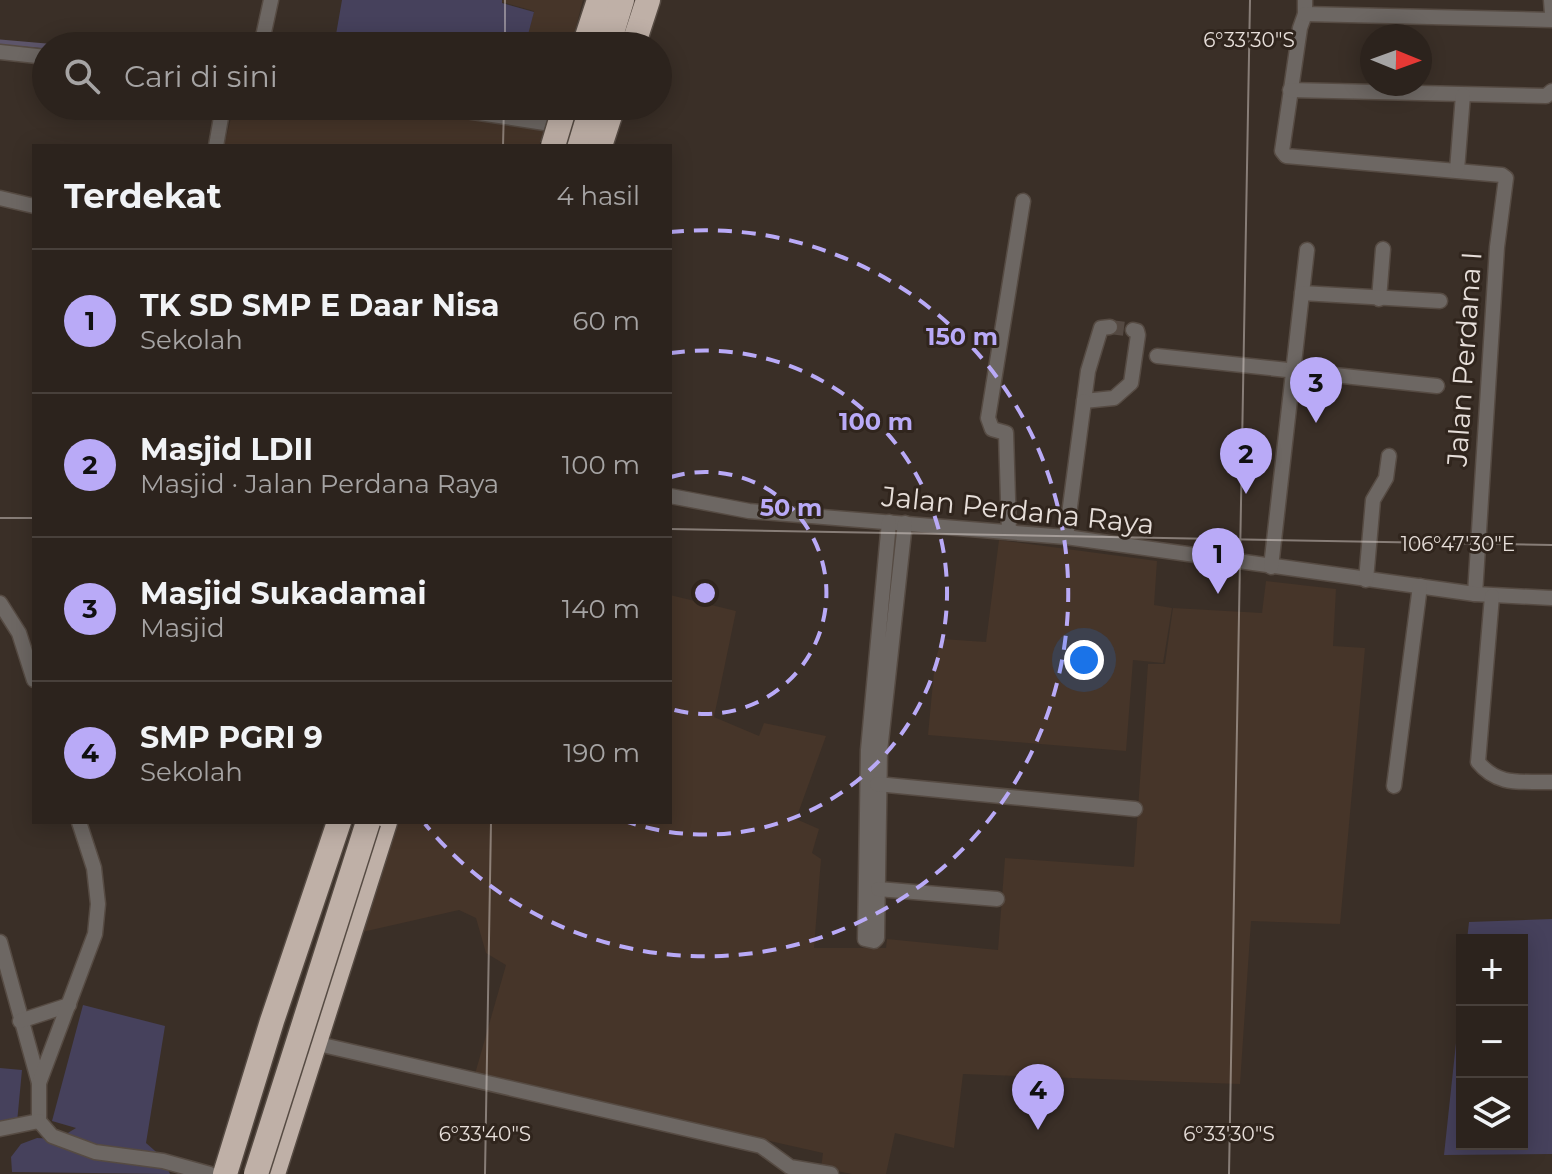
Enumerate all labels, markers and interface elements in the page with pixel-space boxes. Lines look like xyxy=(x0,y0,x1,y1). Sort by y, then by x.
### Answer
north arrow xyxy=(1360,24,1432,96)
text: 6°33'30"S xyxy=(1203,28,1295,52)
search box xyxy=(32,32,672,120)
icon: search xyxy=(60,54,104,98)
text: Cari di sini xyxy=(124,58,278,95)
text: Terdekat xyxy=(64,175,222,217)
text: 4 hasil xyxy=(556,180,640,212)
street label: Jalan Perdana I xyxy=(1439,251,1488,468)
text: TK SD SMP E Daar Nisa xyxy=(140,287,499,324)
text: 1 xyxy=(85,305,95,337)
text: 60 m xyxy=(573,305,640,337)
text: 150 m xyxy=(926,322,998,351)
text: Sekolah xyxy=(140,324,243,356)
pin: 3 xyxy=(1290,357,1342,423)
text: 100 m xyxy=(839,407,913,436)
pin: 2 xyxy=(1220,428,1272,494)
text: Masjid LDII xyxy=(140,431,313,468)
text: 2 xyxy=(82,449,98,481)
text: 100 m xyxy=(562,449,640,481)
text: Masjid · Jalan Perdana Raya xyxy=(140,468,499,500)
street label: Jalan Perdana Raya xyxy=(879,479,1156,541)
text: 50 m xyxy=(760,493,822,522)
pin: 1 xyxy=(1192,528,1244,594)
text: 106°47'30"E xyxy=(1401,532,1515,556)
text: Masjid Sukadamai xyxy=(140,575,427,612)
centre of rings xyxy=(691,579,719,607)
text: 3 xyxy=(82,593,98,625)
text: 140 m xyxy=(562,593,640,625)
text: Masjid xyxy=(140,612,225,644)
your location xyxy=(1064,640,1104,680)
text: SMP PGRI 9 xyxy=(140,719,323,756)
text: 4 xyxy=(81,737,99,769)
text: 190 m xyxy=(563,737,640,769)
text: Sekolah xyxy=(140,756,243,788)
map controls xyxy=(1456,934,1528,1150)
button: + xyxy=(1456,934,1528,1006)
button: − xyxy=(1456,1006,1528,1078)
pin: 4 xyxy=(1012,1064,1064,1130)
button: layers xyxy=(1456,1078,1528,1150)
text: 6°33'40"S xyxy=(439,1122,531,1146)
text: 6°33'30"S xyxy=(1183,1122,1275,1146)

